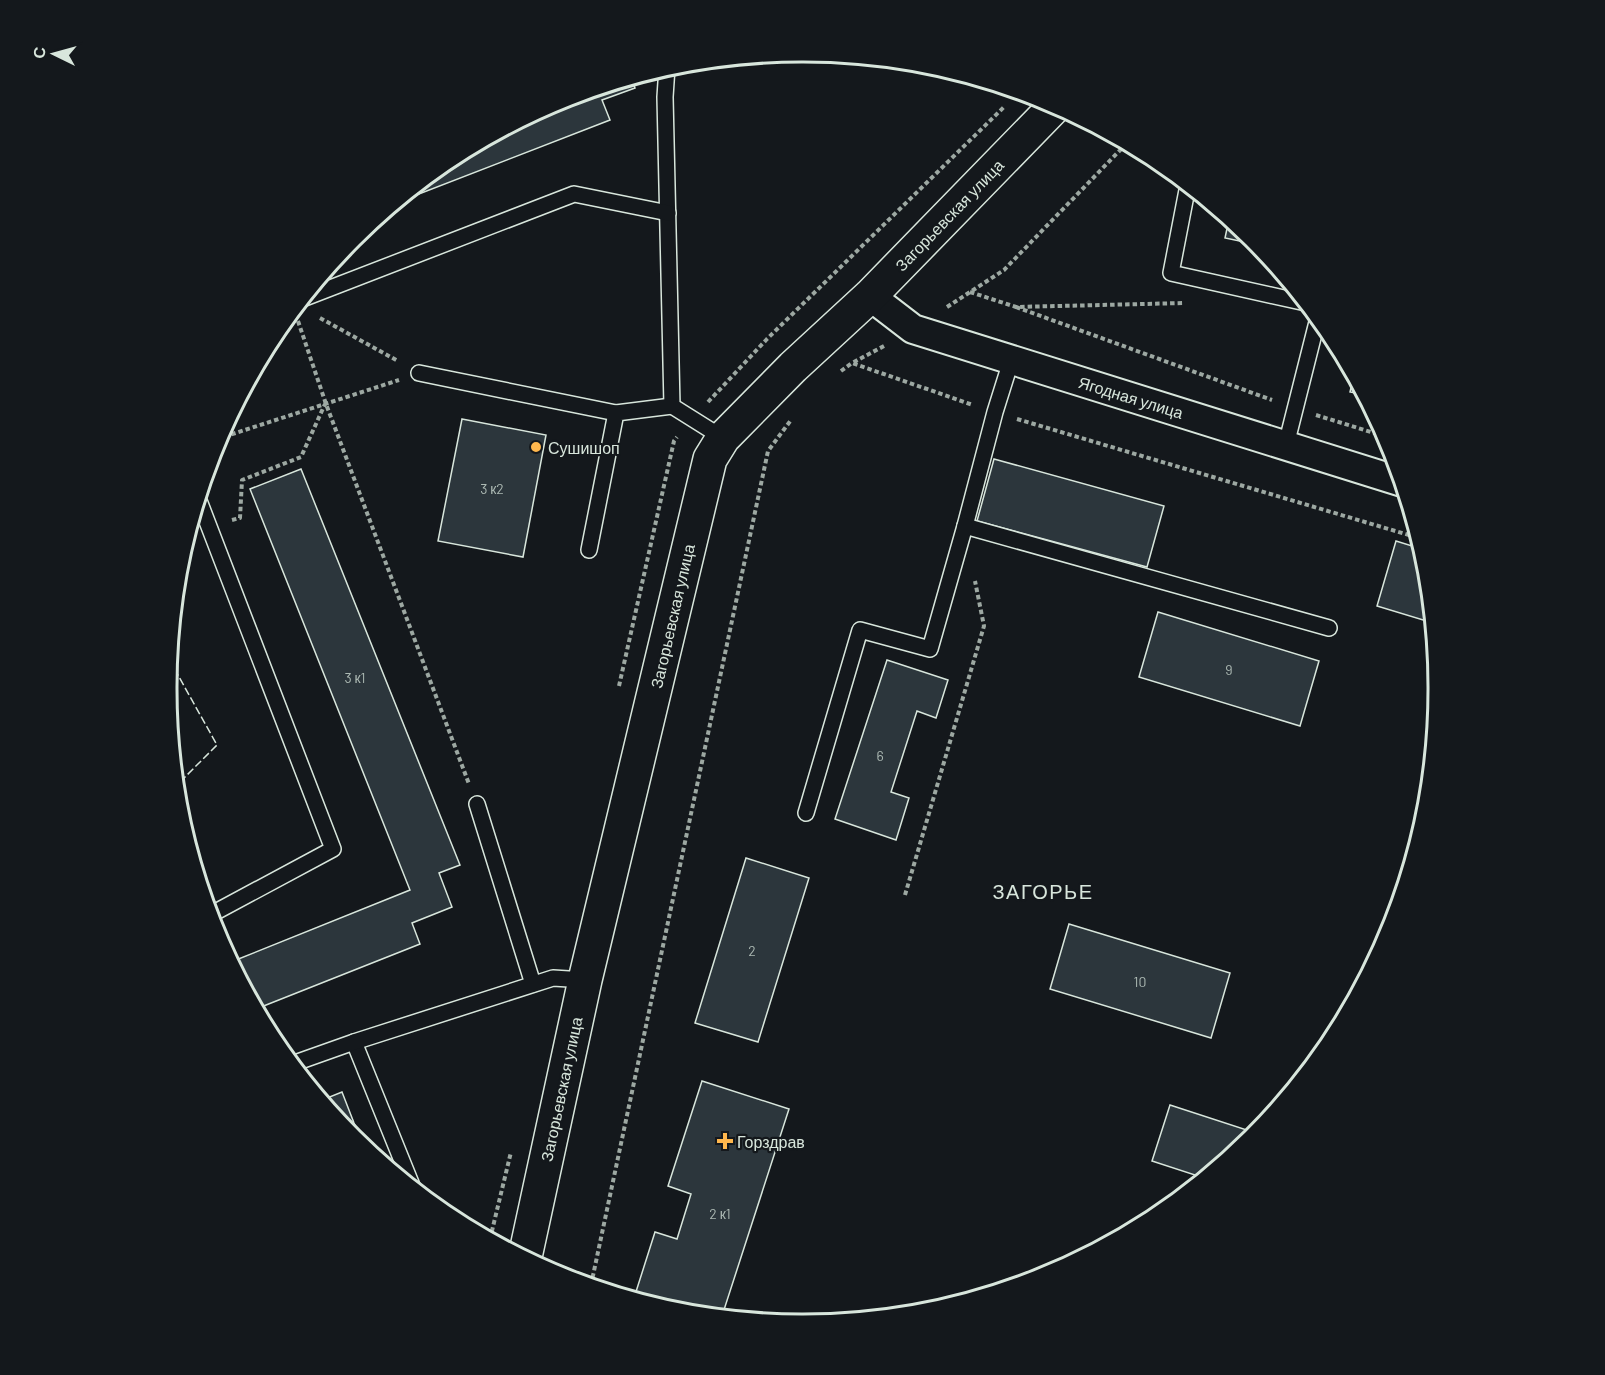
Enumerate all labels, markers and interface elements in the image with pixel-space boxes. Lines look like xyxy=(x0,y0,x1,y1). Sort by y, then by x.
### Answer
north arrow xyxy=(24,24,84,84)
text: С xyxy=(29,46,49,59)
street label: Загорьевская улица xyxy=(891,155,1007,275)
street label: Ягодная улица xyxy=(1076,372,1186,422)
place label: Сушишоп xyxy=(548,438,620,457)
marker: Сушишоп xyxy=(529,440,543,454)
house number: 3 к2 xyxy=(480,480,504,497)
street label: Загорьевская улица xyxy=(646,542,698,690)
house number: 9 xyxy=(1225,661,1233,678)
house number: 3 к1 xyxy=(344,669,366,686)
house number: 6 xyxy=(876,747,884,764)
district label: ЗАГОРЬЕ xyxy=(993,879,1094,903)
house number: 2 xyxy=(748,942,756,959)
house number: 10 xyxy=(1134,973,1146,990)
street label: Загорьевская улица xyxy=(536,1015,586,1163)
place label: Горздрав xyxy=(737,1132,805,1151)
marker: Горздрав xyxy=(718,1134,732,1148)
house number: 2 к1 xyxy=(709,1205,731,1222)

